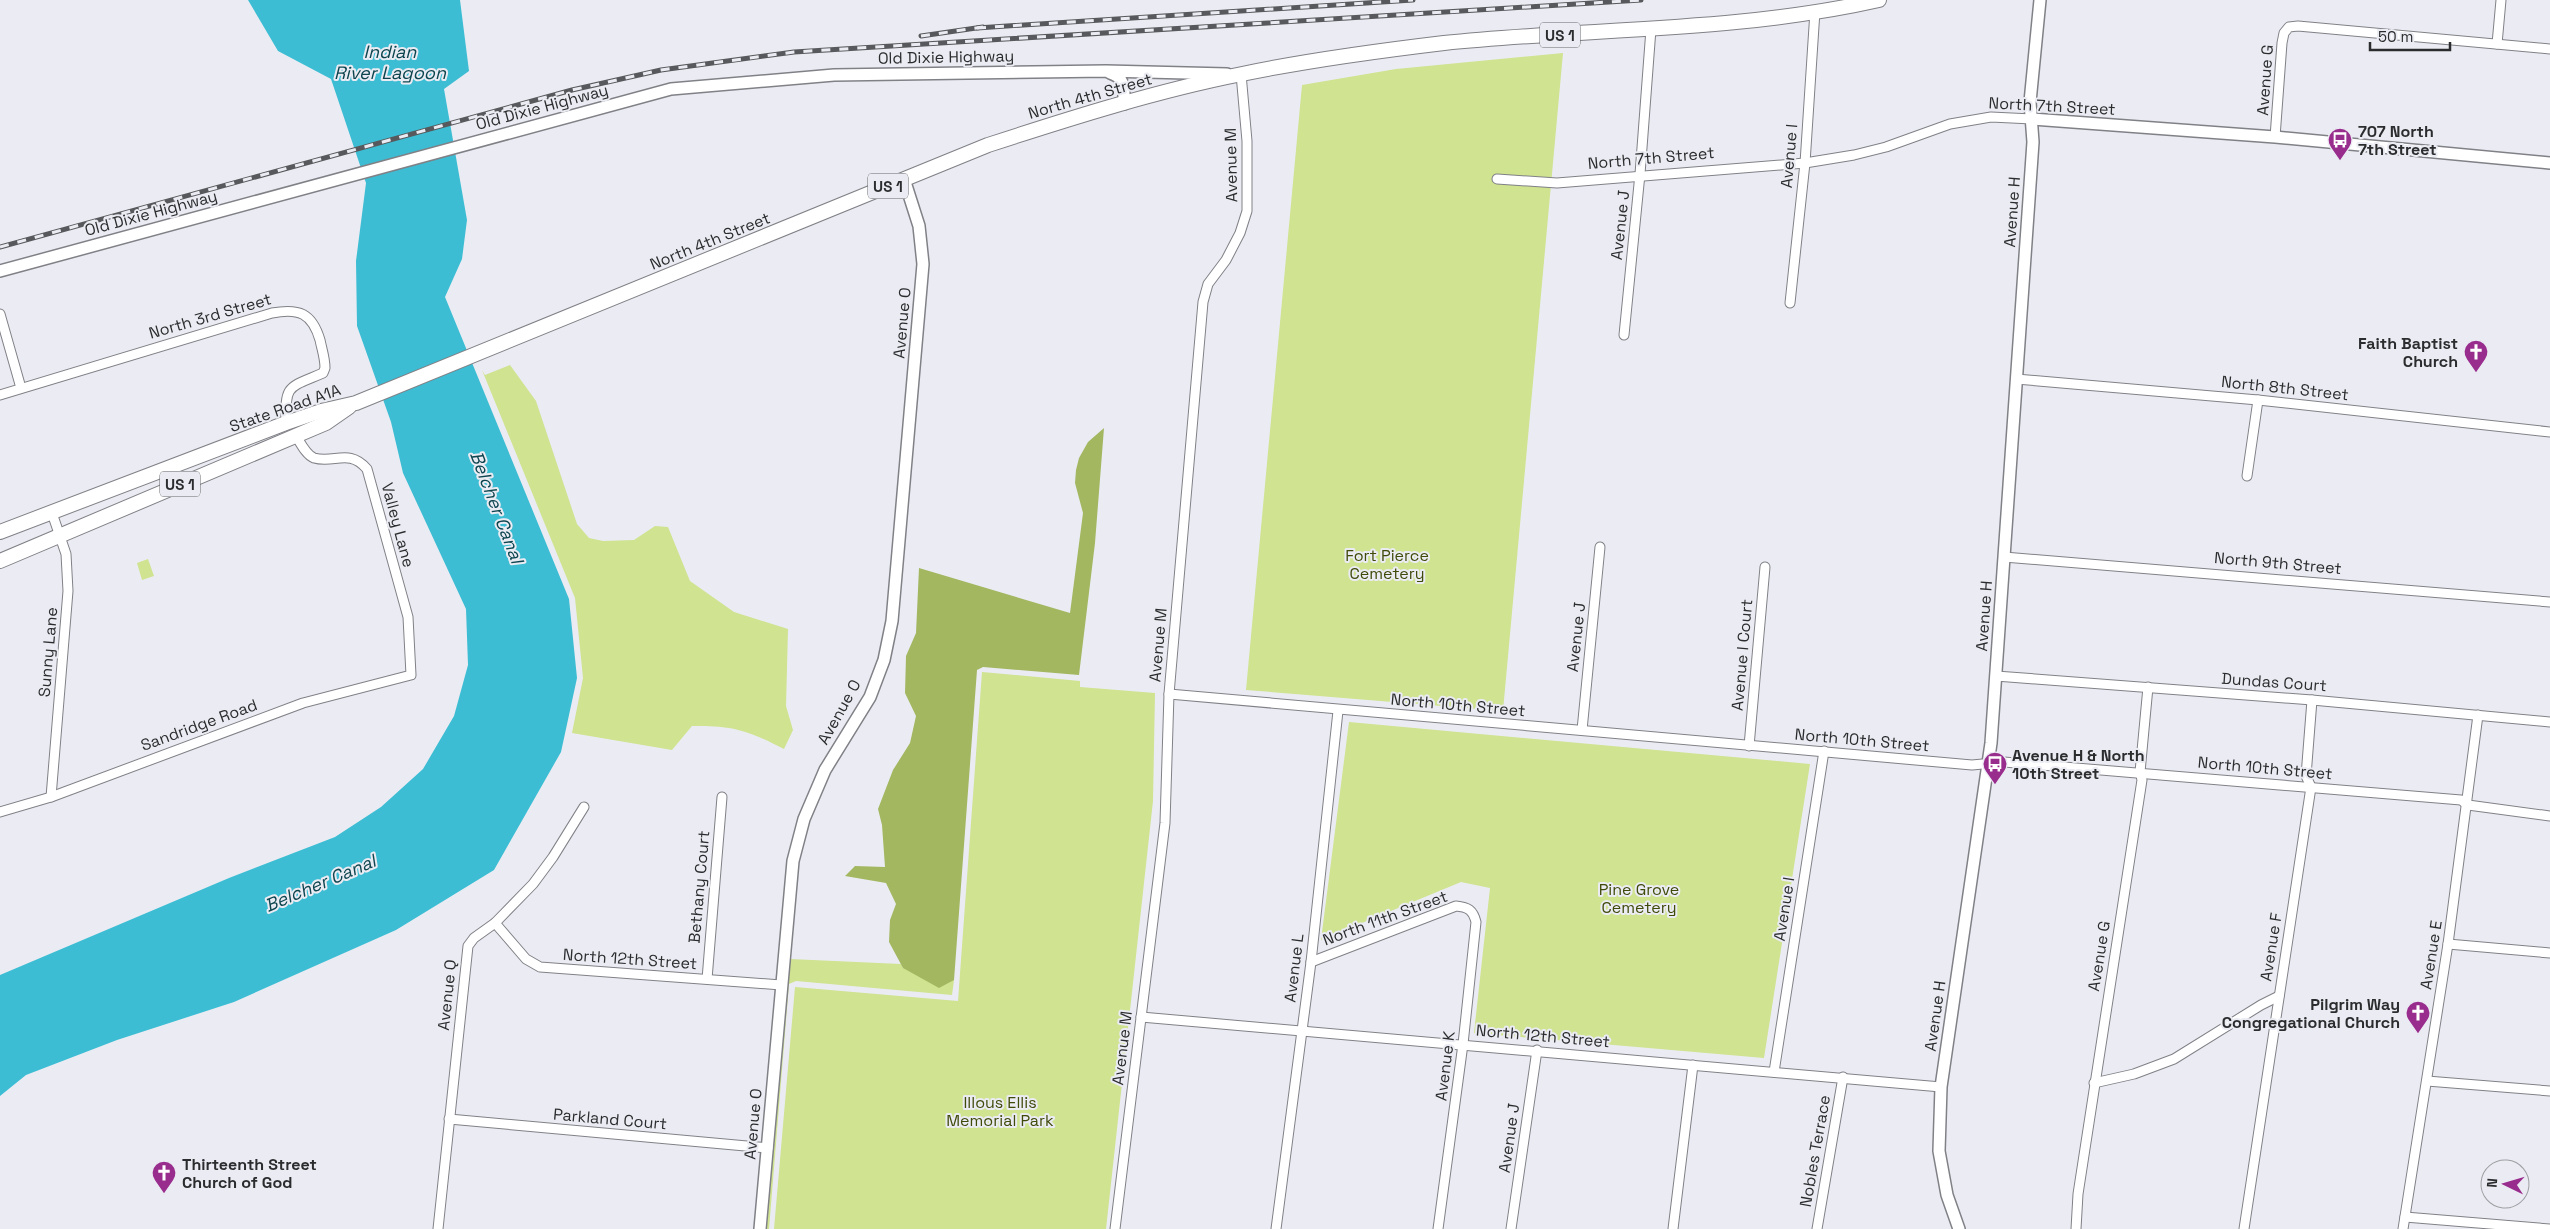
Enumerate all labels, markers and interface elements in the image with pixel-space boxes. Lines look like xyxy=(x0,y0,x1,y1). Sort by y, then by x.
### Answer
scale bar xyxy=(2370,20,2450,52)
road number: US 1 xyxy=(1540,22,1580,48)
text: 50 m xyxy=(2378,27,2413,46)
water label: Indian River Lagoon xyxy=(334,40,447,84)
street label: Avenue G xyxy=(2252,44,2278,116)
street label: Old Dixie Highway xyxy=(878,45,1014,69)
street label: North 4th Street xyxy=(1026,68,1154,124)
street label: Old Dixie Highway xyxy=(473,79,611,135)
street label: North 7th Street xyxy=(1988,92,2116,120)
place label: 707 North 7th Street xyxy=(2358,121,2437,160)
street label: Avenue I xyxy=(1776,123,1802,189)
bus stop icon: 707 North 7th Street xyxy=(2327,127,2353,161)
street label: Avenue M xyxy=(1220,128,1242,202)
street label: North 7th Street xyxy=(1587,142,1715,174)
road number: US 1 xyxy=(868,174,908,198)
street label: Avenue H xyxy=(1999,176,2025,248)
street label: Old Dixie Highway xyxy=(82,185,220,241)
street label: Avenue J xyxy=(1606,189,1634,261)
street label: North 4th Street xyxy=(647,207,773,275)
street label: Avenue O xyxy=(888,287,916,359)
street label: North 3rd Street xyxy=(146,288,274,344)
place label: Faith Baptist Church xyxy=(2358,333,2458,372)
church icon: Faith Baptist Church xyxy=(2463,339,2489,373)
street label: North 8th Street xyxy=(2220,371,2350,405)
street label: State Road A1A xyxy=(227,379,343,437)
water label: Belcher Canal xyxy=(465,448,530,569)
road number: US 1 xyxy=(160,472,200,496)
street label: Valley Lane xyxy=(377,480,419,570)
park label: Fort Pierce Cemetery xyxy=(1345,545,1429,584)
street label: North 9th Street xyxy=(2213,547,2343,579)
street label: Avenue H xyxy=(1971,580,1997,652)
street label: Avenue I Court xyxy=(1727,598,1757,712)
street label: Avenue J xyxy=(1562,601,1590,673)
street label: Sunny Lane xyxy=(34,606,62,698)
street label: Avenue M xyxy=(1144,607,1172,683)
street label: Dundas Court xyxy=(2221,668,2327,696)
street label: Avenue O xyxy=(813,676,865,748)
street label: North 10th Street xyxy=(1390,689,1526,721)
street label: Sandridge Road xyxy=(138,694,260,756)
street label: North 10th Street xyxy=(1794,724,1930,756)
place label: Avenue H & North 10th Street xyxy=(2012,745,2145,784)
bus stop icon: Avenue H & North 10th Street xyxy=(1982,751,2008,785)
street label: North 10th Street xyxy=(2197,752,2333,784)
street label: Bethany Court xyxy=(684,830,714,944)
water label: Belcher Canal xyxy=(261,848,381,917)
street label: Avenue I xyxy=(1769,875,1799,943)
park label: Pine Grove Cemetery xyxy=(1599,879,1679,918)
street label: North 11th Street xyxy=(1320,886,1450,950)
street label: Avenue F xyxy=(2255,911,2287,983)
street label: Avenue G xyxy=(2083,919,2115,993)
street label: Avenue E xyxy=(2415,919,2447,991)
street label: Avenue L xyxy=(1279,932,1309,1004)
street label: North 12th Street xyxy=(562,944,698,974)
street label: Avenue Q xyxy=(433,958,461,1032)
street label: Avenue H xyxy=(1920,979,1950,1053)
place label: Pilgrim Way Congregational Church xyxy=(2222,994,2400,1033)
church icon: Pilgrim Way Congregational Church xyxy=(2405,1000,2431,1034)
street label: Avenue M xyxy=(1107,1010,1137,1086)
street label: North 12th Street xyxy=(1475,1020,1611,1052)
street label: Avenue K xyxy=(1430,1030,1460,1102)
street label: Avenue O xyxy=(739,1088,767,1160)
park label: Illous Ellis Memorial Park xyxy=(946,1092,1054,1131)
street label: Nobles Terrace xyxy=(1795,1093,1835,1209)
street label: Avenue J xyxy=(1494,1102,1524,1174)
street label: Parkland Court xyxy=(552,1104,668,1134)
place label: Thirteenth Street Church of God xyxy=(182,1154,317,1193)
north arrow xyxy=(2480,1159,2530,1209)
church icon: Thirteenth Street Church of God xyxy=(151,1160,177,1194)
text: N xyxy=(2483,1177,2501,1188)

